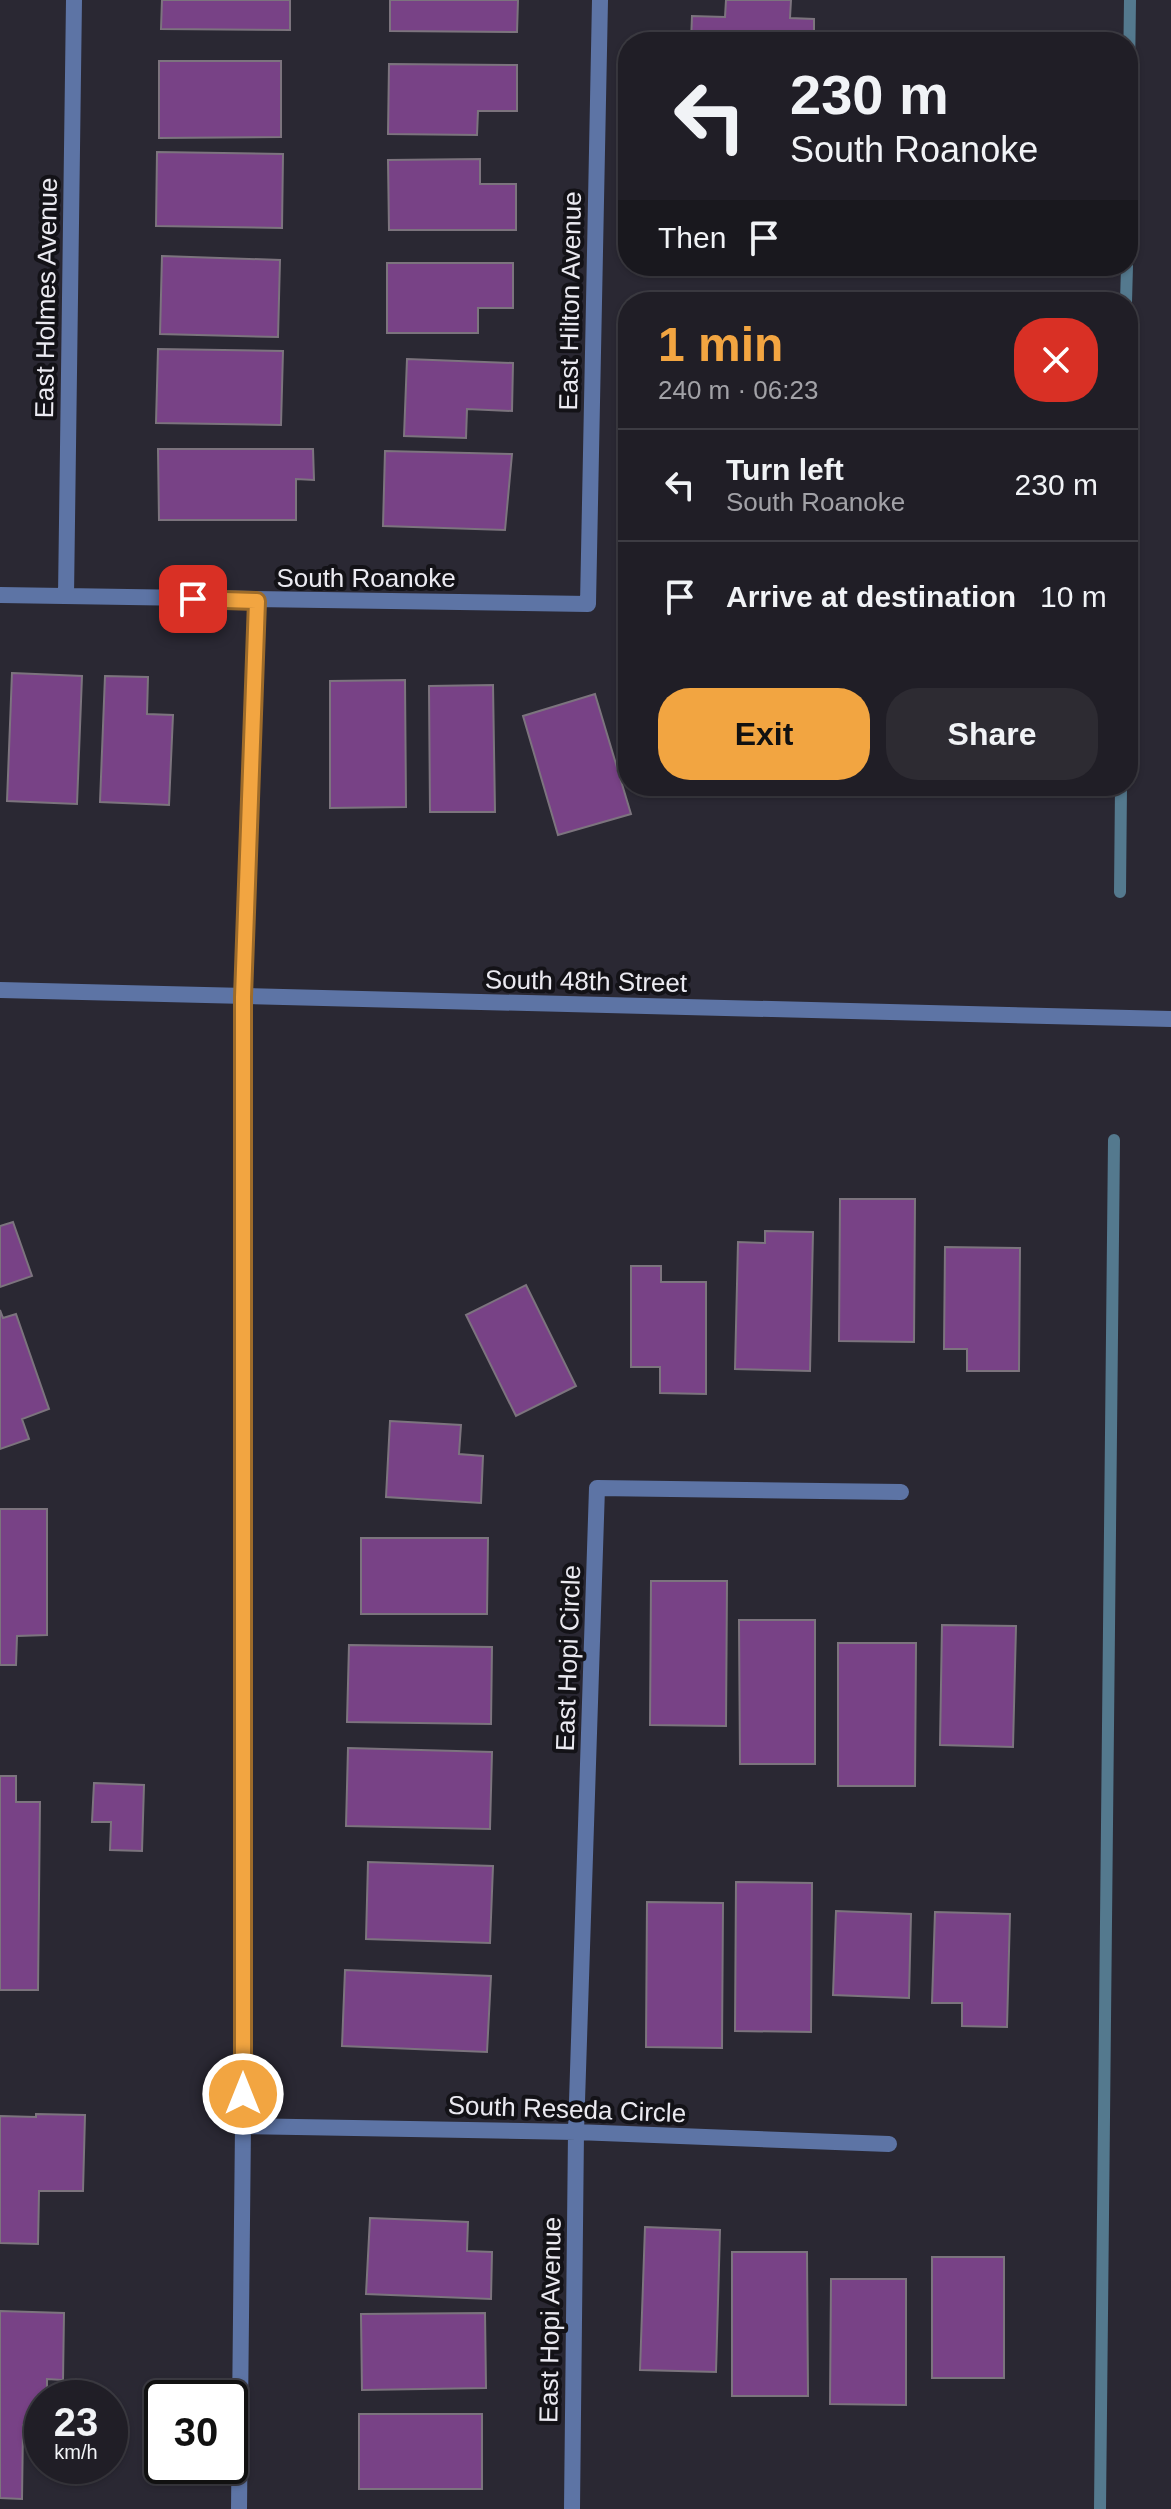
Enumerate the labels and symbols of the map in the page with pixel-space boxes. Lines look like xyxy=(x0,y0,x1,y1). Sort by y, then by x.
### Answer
street label: East Holmes Avenue xyxy=(29,177,63,419)
street label: East Hilton Avenue xyxy=(553,191,587,411)
street label: South Roanoke xyxy=(276,563,456,593)
pin xyxy=(159,565,227,633)
street label: South 48th Street xyxy=(485,964,688,998)
street label: East Hopi Circle xyxy=(550,1564,586,1752)
position arrow xyxy=(201,2052,285,2136)
street label: South Reseda Circle xyxy=(447,2090,687,2128)
street label: East Hopi Avenue xyxy=(533,2217,567,2423)
speed limit sign: 30 xyxy=(144,2380,248,2484)

